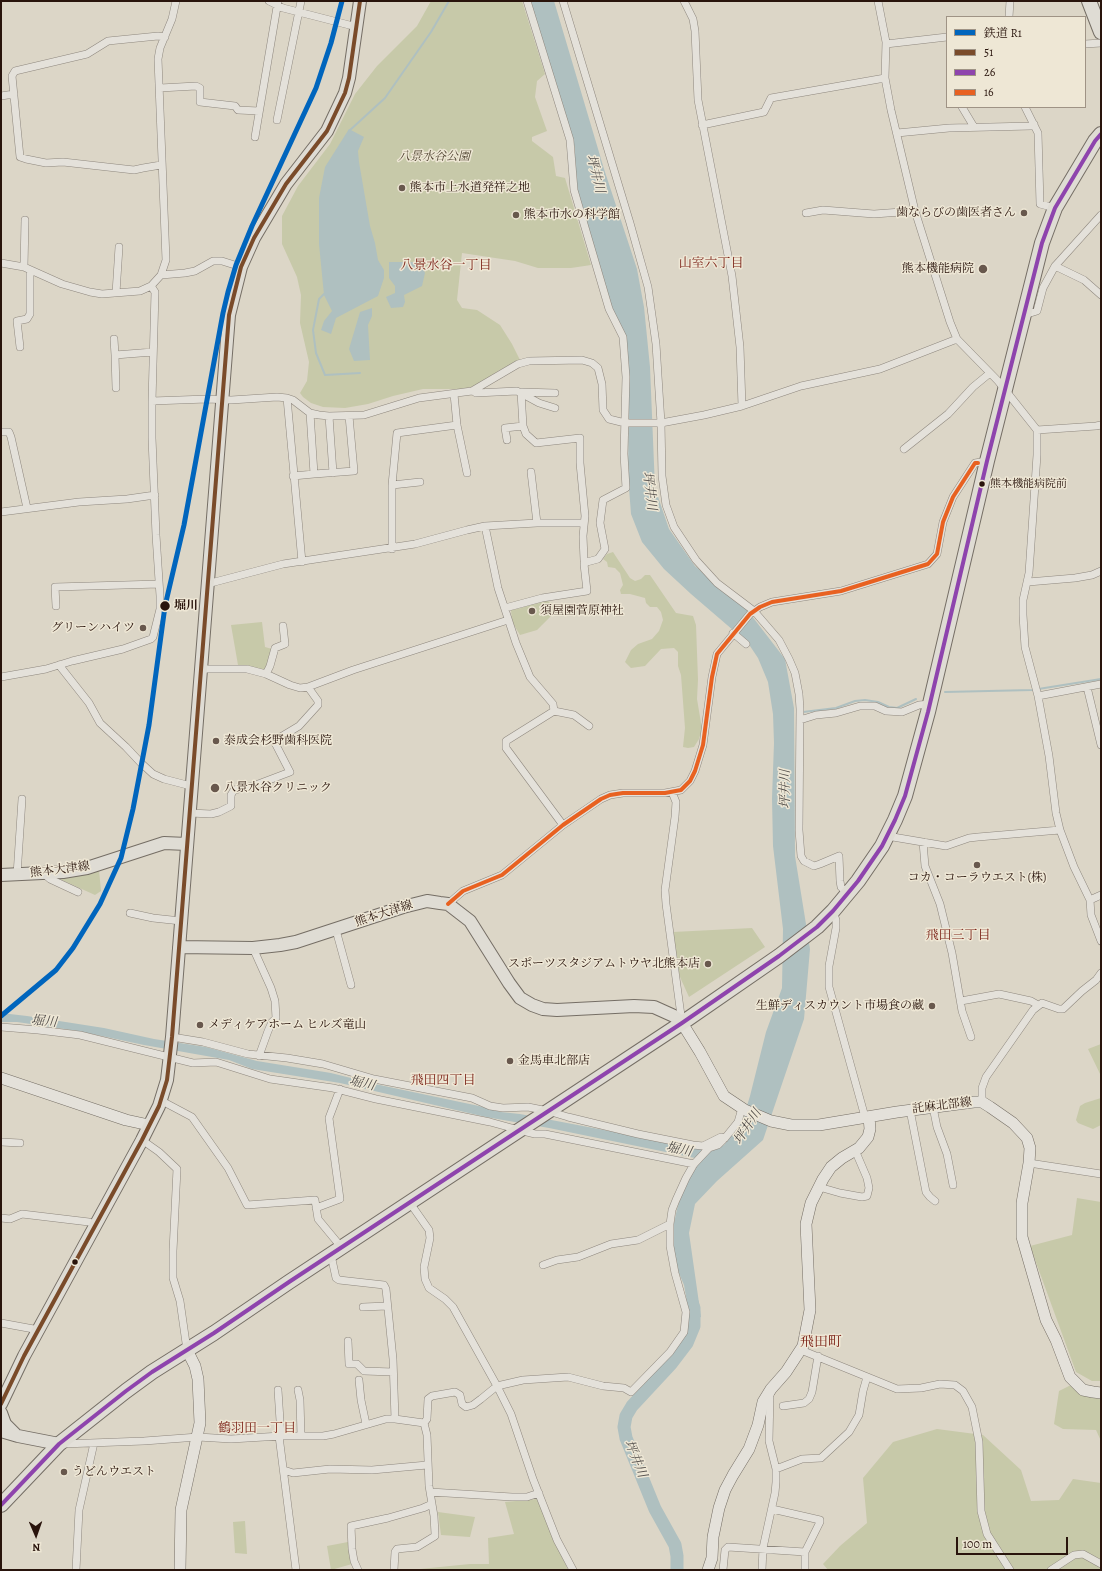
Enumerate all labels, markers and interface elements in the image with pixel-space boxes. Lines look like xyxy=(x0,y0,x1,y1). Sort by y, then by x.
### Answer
legend xyxy=(946,16,1086,108)
text: 鉄道 R1 xyxy=(984,25,1022,41)
text: 51 xyxy=(984,44,993,60)
text: 26 xyxy=(984,64,995,80)
text: 16 xyxy=(984,84,994,100)
park label: 八景水谷公園 xyxy=(398,150,470,164)
water label: 坪井川 xyxy=(583,153,607,195)
place label: 熊本市上水道発祥之地 xyxy=(410,181,530,195)
marker: 熊本市上水道発祥之地 xyxy=(397,183,407,193)
place label: 歯ならびの歯医者さん xyxy=(896,206,1016,220)
place label: 熊本市水の科学館 xyxy=(524,208,620,222)
marker: 歯ならびの歯医者さん xyxy=(1019,208,1029,218)
marker: 熊本市水の科学館 xyxy=(511,210,521,220)
district label: 山室六丁目 xyxy=(679,256,743,272)
district label: 八景水谷一丁目 xyxy=(401,258,491,274)
place label: 熊本機能病院 xyxy=(902,262,974,276)
marker: 熊本機能病院 xyxy=(977,263,989,275)
water label: 坪井川 xyxy=(639,471,659,511)
place label: 熊本機能病院前 xyxy=(990,477,1067,491)
marker: 熊本機能病院前 xyxy=(977,479,987,489)
marker: 堀川 xyxy=(158,599,172,613)
place label: 堀川 xyxy=(174,599,198,613)
place label: 須屋園菅原神社 xyxy=(540,604,624,618)
marker: 須屋園菅原神社 xyxy=(527,606,537,616)
place label: グリーンハイツ xyxy=(51,621,135,635)
marker: グリーンハイツ xyxy=(138,623,148,633)
place label: 泰成会杉野歯科医院 xyxy=(224,734,332,748)
marker: 泰成会杉野歯科医院 xyxy=(211,736,221,746)
water label: 坪井川 xyxy=(778,770,794,808)
place label: 八景水谷クリニック xyxy=(224,781,332,795)
marker: 八景水谷クリニック xyxy=(209,782,221,794)
street label: 熊本大津線 xyxy=(29,859,91,881)
marker: コカ・コーラウエスト(株) xyxy=(972,860,982,870)
place label: コカ・コーラウエスト(株) xyxy=(908,871,1046,885)
street label: 熊本大津線 xyxy=(353,898,415,930)
district label: 飛田三丁目 xyxy=(926,928,990,944)
place label: スポーツスタジアムトウヤ北熊本店 xyxy=(508,957,700,971)
marker: スポーツスタジアムトウヤ北熊本店 xyxy=(703,959,713,969)
place label: 生鮮ディスカウント市場食の藏 xyxy=(756,999,924,1013)
marker: 生鮮ディスカウント市場食の藏 xyxy=(927,1001,937,1011)
water label: 堀川 xyxy=(30,1013,58,1031)
place label: メディケアホーム ヒルズ竜山 xyxy=(208,1018,366,1032)
marker: メディケアホーム ヒルズ竜山 xyxy=(195,1020,205,1030)
place label: 金馬車北部店 xyxy=(518,1054,590,1068)
marker: 金馬車北部店 xyxy=(505,1056,515,1066)
water label: 堀川 xyxy=(348,1073,376,1095)
district label: 飛田四丁目 xyxy=(411,1073,475,1089)
street label: 託麻北部線 xyxy=(911,1095,973,1117)
water label: 坪井川 xyxy=(731,1106,765,1148)
water label: 堀川 xyxy=(665,1140,693,1160)
unlabelled marker xyxy=(70,1257,80,1267)
district label: 飛田町 xyxy=(800,1335,842,1351)
district label: 鶴羽田一丁目 xyxy=(218,1421,296,1437)
water label: 坪井川 xyxy=(620,1438,650,1480)
place label: うどんウエスト xyxy=(72,1465,156,1479)
marker: うどんウエスト xyxy=(59,1467,69,1477)
north arrow xyxy=(16,1515,56,1555)
scale bar xyxy=(958,1529,1070,1555)
text: 100 m xyxy=(963,1536,992,1552)
text: N xyxy=(32,1540,41,1555)

